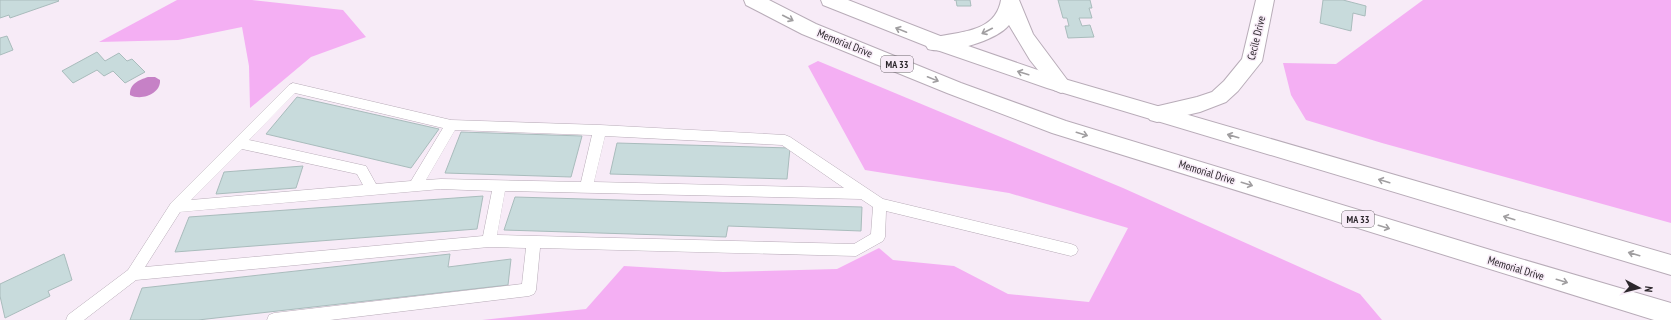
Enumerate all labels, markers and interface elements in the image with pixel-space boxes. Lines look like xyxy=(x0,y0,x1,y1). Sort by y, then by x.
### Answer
street label: Cecile Drive xyxy=(1244,14,1268,61)
one-way arrow xyxy=(781,15,793,22)
street label: Memorial Drive xyxy=(815,26,875,61)
one-way arrow xyxy=(895,26,907,33)
one-way arrow xyxy=(981,28,993,35)
road number: MA 33 xyxy=(881,56,913,72)
one-way arrow xyxy=(1018,69,1030,77)
one-way arrow xyxy=(927,76,939,84)
one-way arrow xyxy=(1075,131,1088,138)
one-way arrow xyxy=(1226,132,1239,140)
street label: Memorial Drive xyxy=(1177,157,1237,187)
one-way arrow xyxy=(1378,177,1391,184)
one-way arrow xyxy=(1240,181,1253,188)
road number: MA 33 xyxy=(1342,211,1374,227)
one-way arrow xyxy=(1503,214,1516,221)
one-way arrow xyxy=(1377,224,1390,231)
one-way arrow xyxy=(1627,250,1640,257)
street label: Memorial Drive xyxy=(1486,253,1546,283)
north arrow xyxy=(1619,268,1659,308)
one-way arrow xyxy=(1555,278,1568,285)
text: N xyxy=(1642,285,1656,293)

